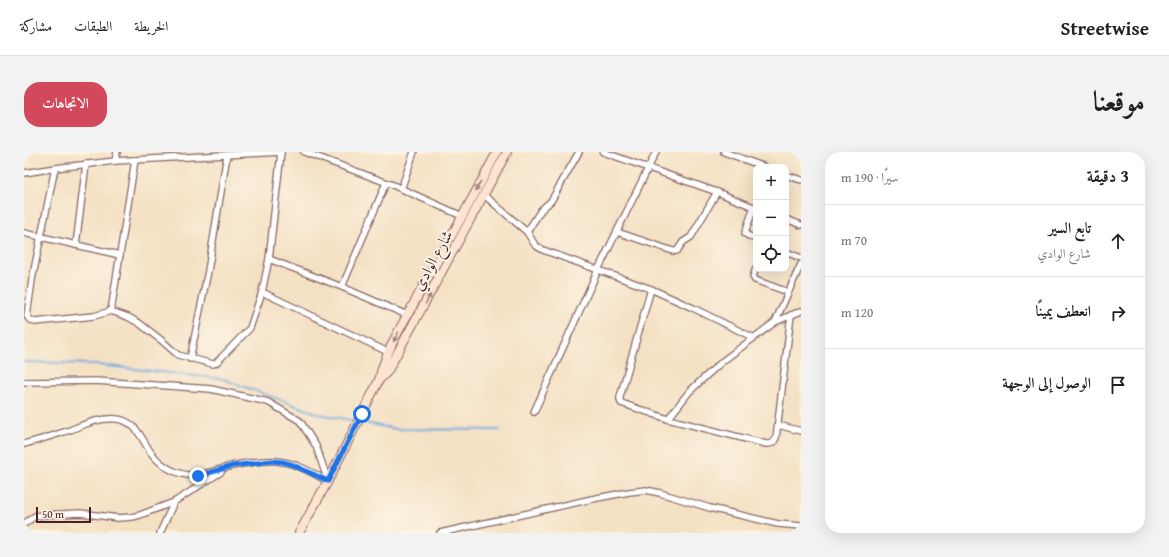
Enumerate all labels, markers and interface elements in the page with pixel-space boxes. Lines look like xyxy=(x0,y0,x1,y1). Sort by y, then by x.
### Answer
text: Streetwise xyxy=(1060,14,1149,42)
text: مشاركة xyxy=(20,16,52,36)
text: الطبقات xyxy=(74,16,112,36)
text: الخريطة xyxy=(134,16,168,36)
text: موقعنا xyxy=(1093,80,1145,121)
button: الاتجاهات xyxy=(24,82,107,127)
text: 3 دقيقة xyxy=(1087,163,1129,188)
map controls xyxy=(753,164,789,272)
button: + xyxy=(753,164,789,200)
text: سيرًا · 190 m xyxy=(841,168,899,187)
one-way arrow xyxy=(475,180,482,192)
button: − xyxy=(753,200,789,236)
text: تابع السير xyxy=(1049,217,1091,238)
street label: شارع الوادي xyxy=(406,225,460,296)
icon: ahead xyxy=(1107,230,1129,252)
text: 70 m xyxy=(841,231,867,250)
button: locate xyxy=(753,236,789,272)
text: شارع الوادي xyxy=(1037,244,1091,263)
one-way arrow xyxy=(424,293,431,304)
text: انعطف يمينًا xyxy=(1035,300,1091,321)
icon: right xyxy=(1107,302,1129,324)
text: 120 m xyxy=(841,303,873,322)
one-way arrow xyxy=(393,331,399,343)
text: الوصول إلى الوجهة xyxy=(1002,372,1091,393)
icon: arrive xyxy=(1107,374,1129,396)
route start xyxy=(353,405,371,423)
route end xyxy=(189,467,207,485)
scale bar xyxy=(36,505,91,524)
text: 50 m xyxy=(42,506,64,522)

